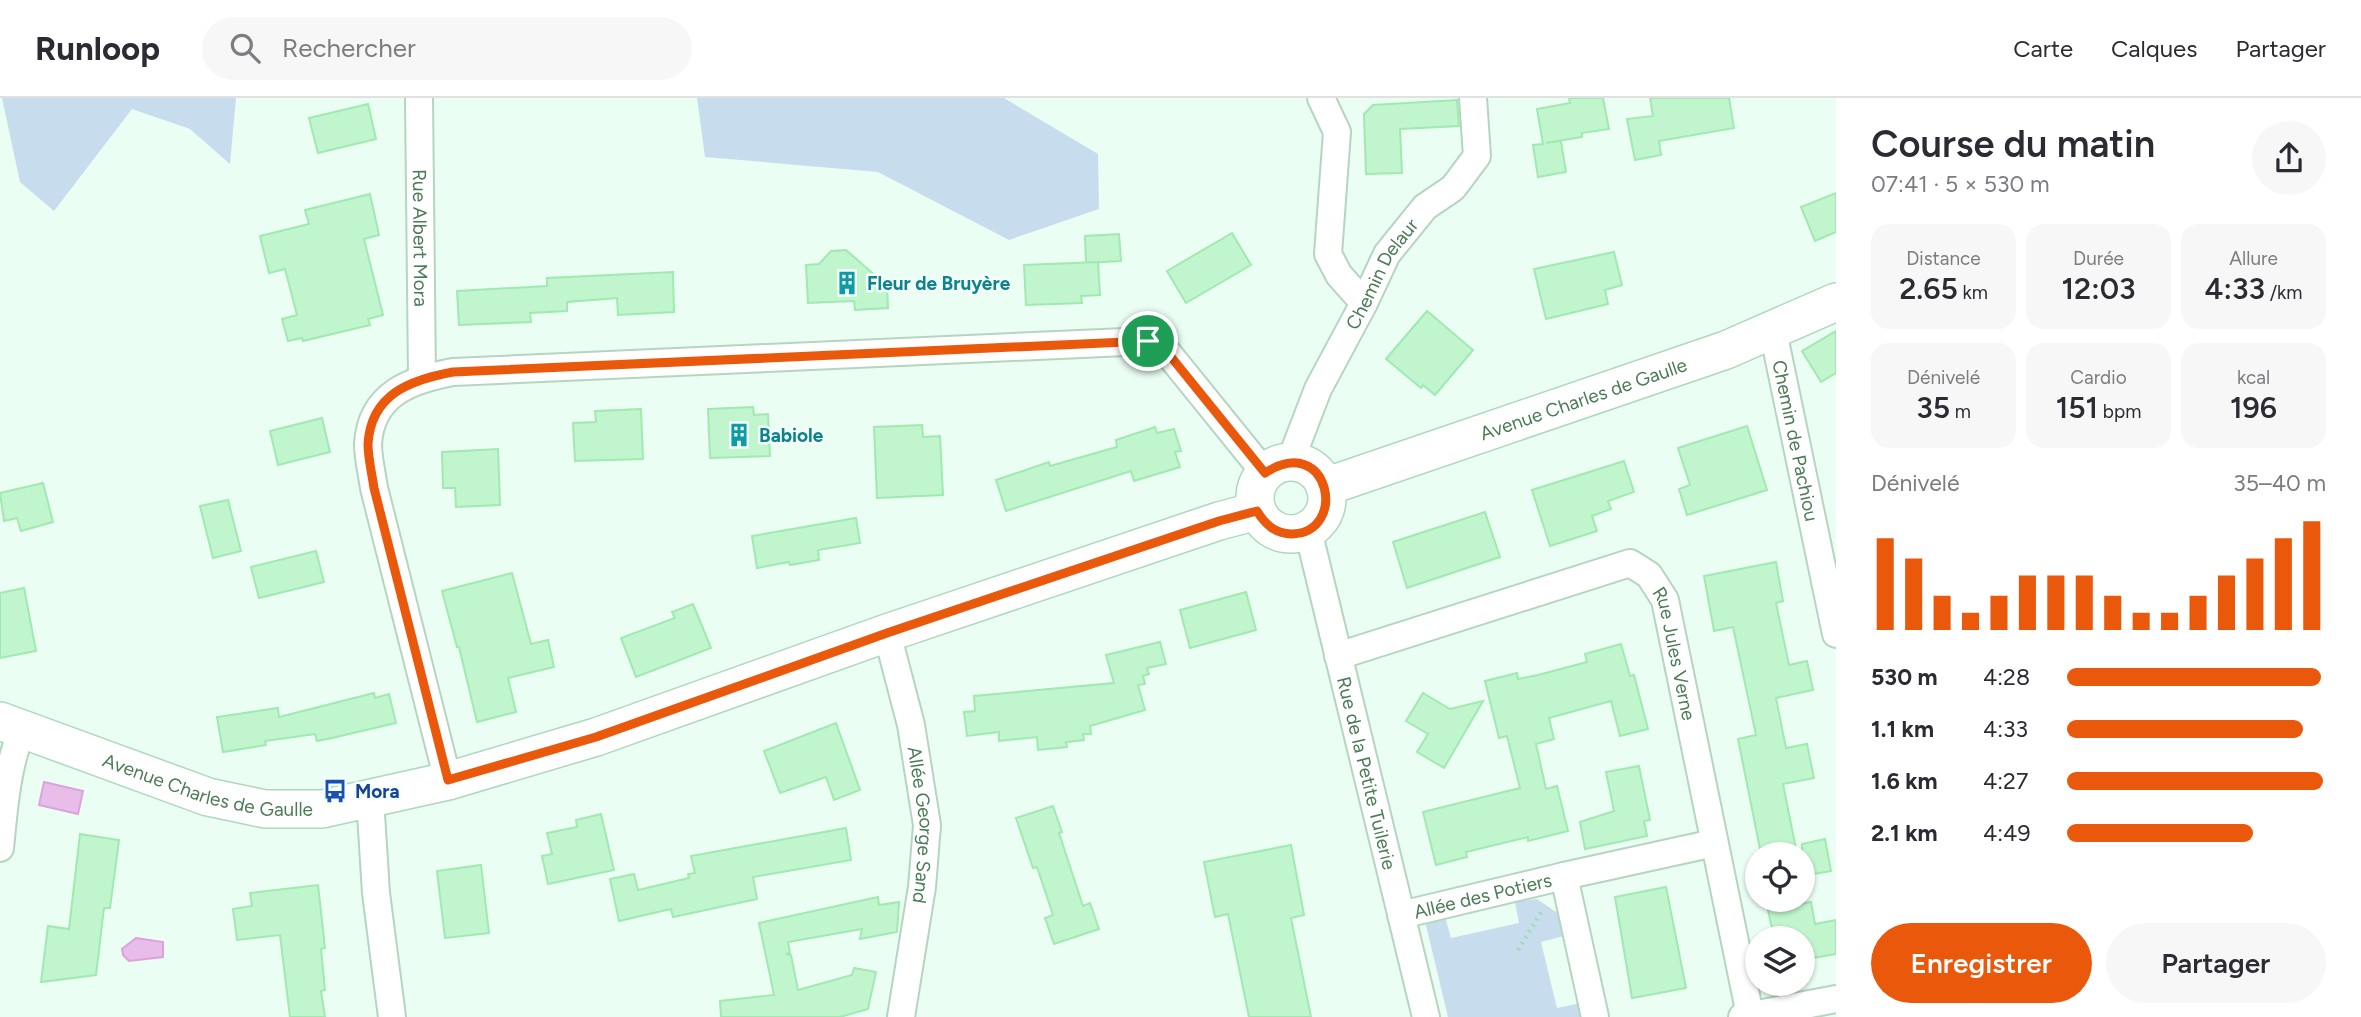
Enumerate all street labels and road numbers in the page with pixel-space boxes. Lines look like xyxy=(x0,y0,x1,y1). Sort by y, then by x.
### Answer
street label: Rue Albert Mora xyxy=(408,169,432,307)
street label: Chemin Delaur xyxy=(1341,213,1423,334)
street label: Avenue Charles de Gaulle xyxy=(1477,353,1690,445)
street label: Chemin de Pachiou xyxy=(1767,358,1823,524)
street label: Rue Jules Verne xyxy=(1647,582,1700,722)
street label: Rue de la Petite Tuilerie xyxy=(1332,674,1401,872)
street label: Allée George Sand xyxy=(903,745,938,905)
street label: Avenue Charles de Gaulle xyxy=(100,749,313,821)
street label: Allée des Potiers xyxy=(1412,868,1554,924)

